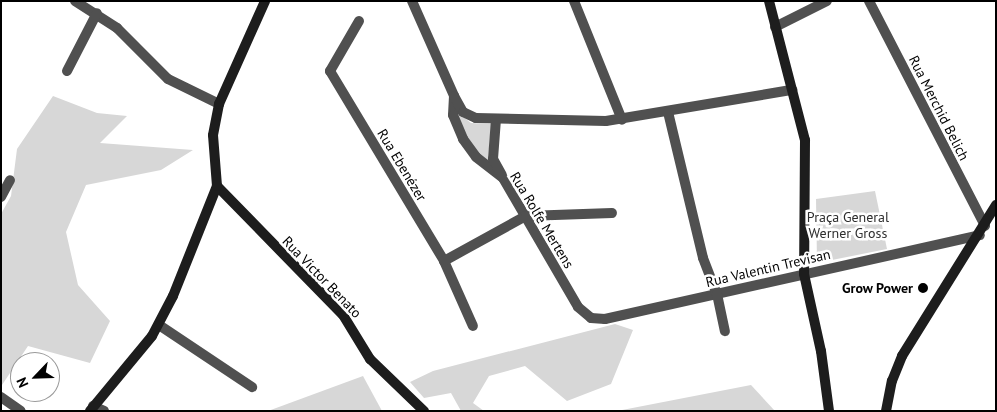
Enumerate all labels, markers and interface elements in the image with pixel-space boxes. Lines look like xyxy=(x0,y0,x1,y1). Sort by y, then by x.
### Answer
street label: Rua Merchid Belich xyxy=(905,53,973,163)
street label: Rua Ebenézer xyxy=(374,126,430,204)
street label: Rua Rolfe Mertens xyxy=(507,169,577,271)
park label: Praça General Werner Gross xyxy=(807,209,889,242)
street label: Rua Victor Benato xyxy=(279,233,365,321)
street label: Rua Valentin Trevisan xyxy=(704,245,832,291)
place label: Grow Power xyxy=(842,280,913,296)
marker: Grow Power xyxy=(917,282,929,294)
north arrow xyxy=(10,352,60,402)
text: N xyxy=(12,375,32,391)

